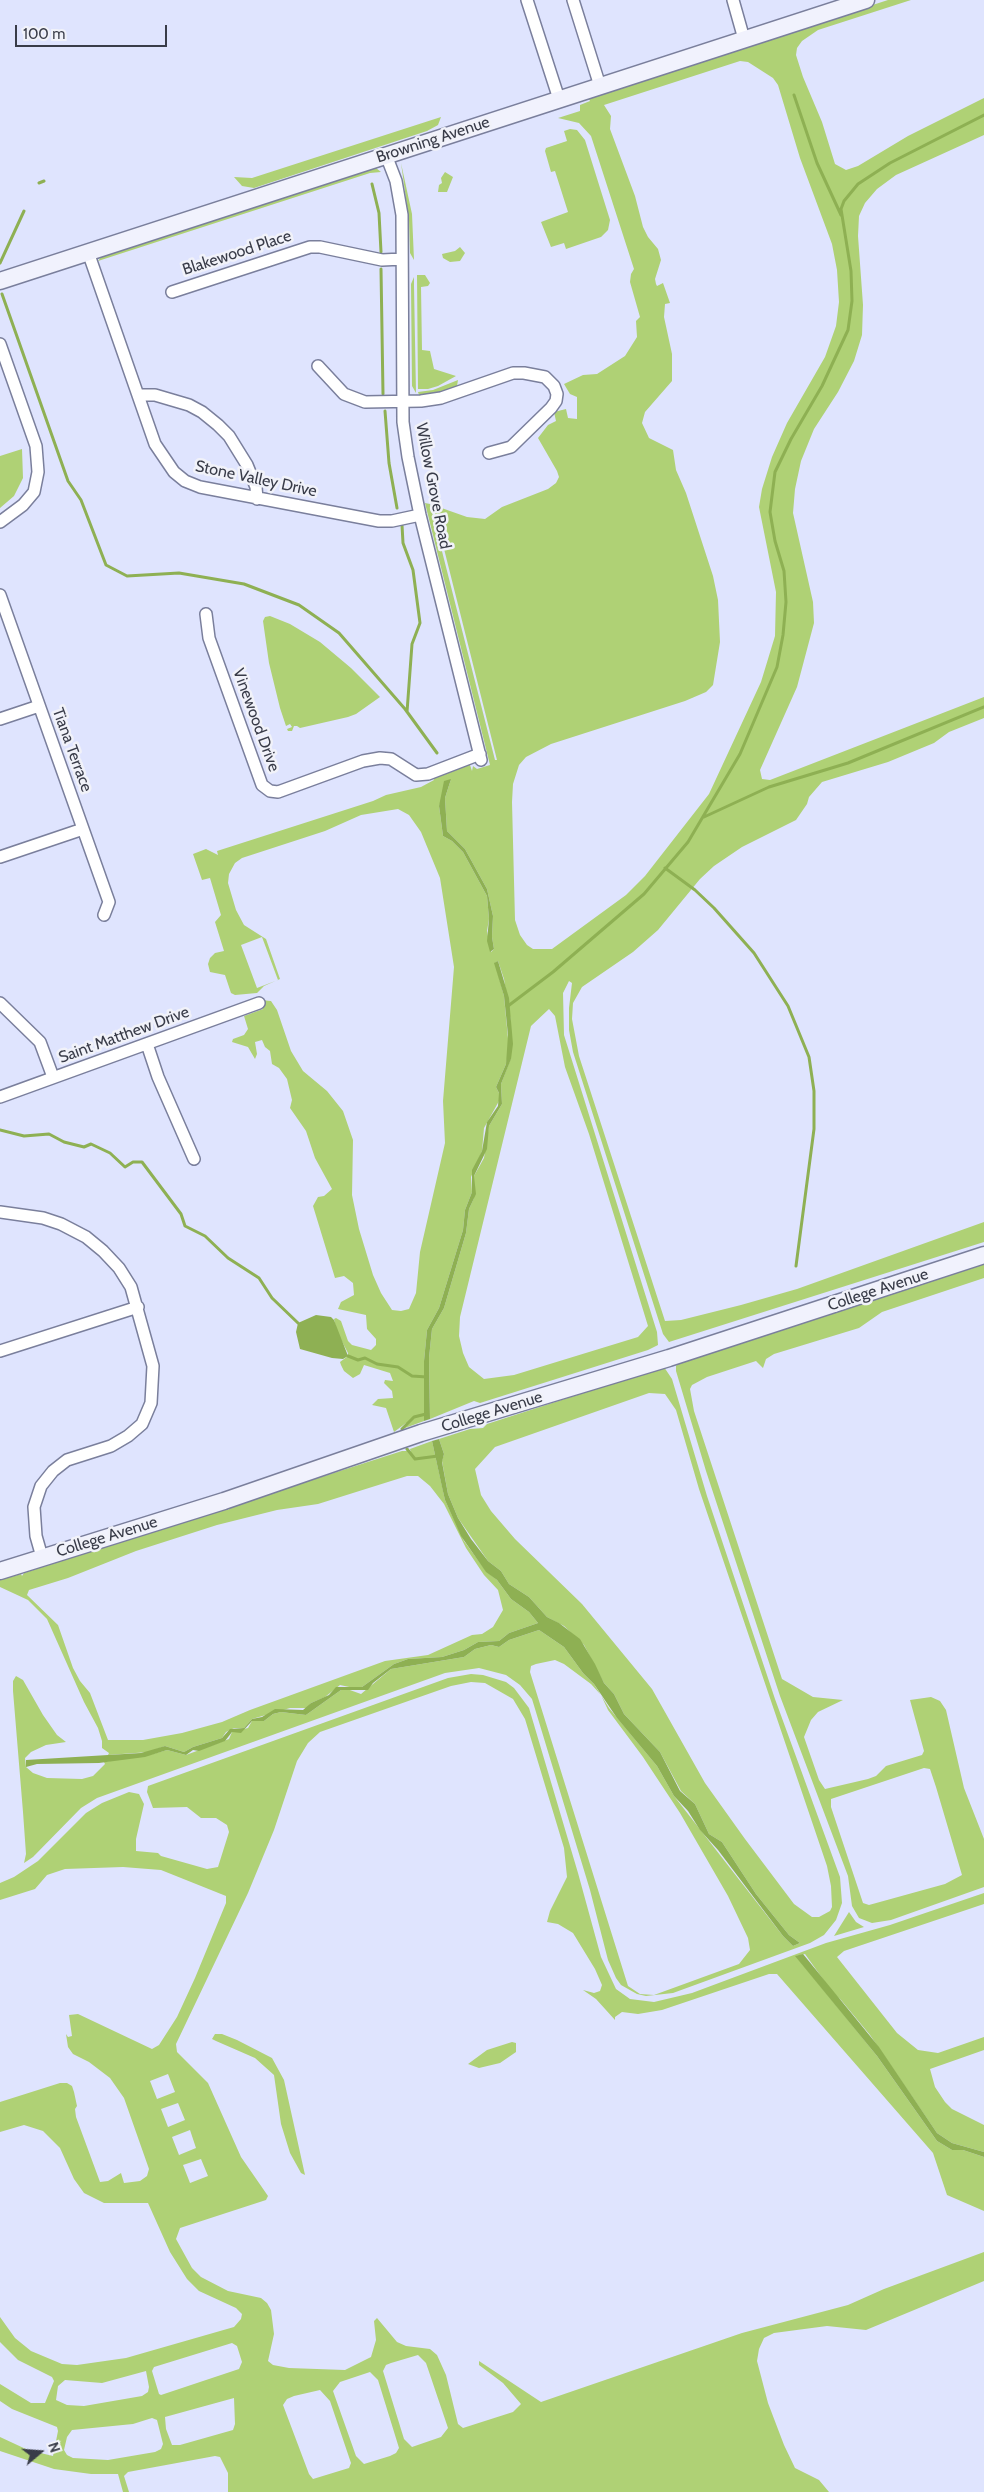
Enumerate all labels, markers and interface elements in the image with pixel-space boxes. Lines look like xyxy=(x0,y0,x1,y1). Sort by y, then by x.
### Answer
scale bar xyxy=(18,15,170,47)
text: 100 m xyxy=(23,25,65,43)
street label: Browning Avenue xyxy=(374,113,492,167)
street label: Blakewood Place xyxy=(180,226,294,280)
street label: Willow Grove Road xyxy=(411,421,455,551)
street label: Stone Valley Drive xyxy=(193,457,319,501)
street label: Vinewood Drive xyxy=(228,666,284,774)
street label: Tiana Terrace xyxy=(48,705,96,795)
street label: Saint Matthew Drive xyxy=(56,1002,192,1068)
street label: College Avenue xyxy=(825,1265,931,1315)
street label: College Avenue xyxy=(439,1388,545,1436)
street label: College Avenue xyxy=(54,1513,160,1561)
north arrow xyxy=(15,2427,65,2477)
text: N xyxy=(44,2440,64,2455)

